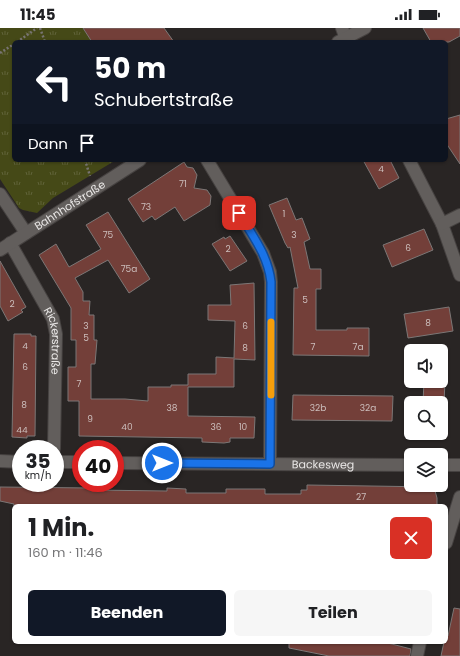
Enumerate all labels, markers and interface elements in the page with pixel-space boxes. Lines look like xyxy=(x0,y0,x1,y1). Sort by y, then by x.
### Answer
text: 11:45 xyxy=(20,4,55,25)
text: 50 m xyxy=(94,49,166,88)
icon: left xyxy=(28,56,80,108)
text: Schubertstraße xyxy=(94,87,233,112)
icon: arrive xyxy=(76,132,98,154)
text: Dann xyxy=(28,133,68,154)
house number: 4 xyxy=(378,163,384,175)
street label: Bahnhofstraße xyxy=(31,176,109,234)
house number: 71 xyxy=(179,178,187,190)
pin xyxy=(222,196,256,230)
house number: 73 xyxy=(141,201,151,213)
icon: arrive xyxy=(228,202,250,224)
house number: 1 xyxy=(283,208,286,220)
house number: 75 xyxy=(103,229,114,241)
house number: 3 xyxy=(291,229,297,241)
house number: 6 xyxy=(405,242,411,254)
house number: 2 xyxy=(225,243,231,255)
house number: 75a xyxy=(121,263,137,275)
house number: 5 xyxy=(302,294,308,306)
house number: 2 xyxy=(9,298,15,310)
street label: Rickerstraße xyxy=(40,304,64,375)
house number: 8 xyxy=(425,317,431,329)
house number: 3 xyxy=(83,320,89,332)
house number: 6 xyxy=(242,320,248,332)
house number: 5 xyxy=(83,332,89,344)
house number: 4 xyxy=(22,340,28,352)
house number: 7 xyxy=(311,341,316,353)
house number: 7a xyxy=(353,341,364,353)
house number: 8 xyxy=(242,342,248,354)
map controls xyxy=(404,344,448,492)
button: sound xyxy=(404,344,448,388)
house number: 6 xyxy=(22,361,28,373)
house number: 7 xyxy=(77,378,82,390)
button: search xyxy=(404,396,448,440)
house number: 8 xyxy=(21,399,27,411)
house number: 38 xyxy=(167,402,178,414)
house number: 32b xyxy=(310,402,326,414)
house number: 32a xyxy=(360,402,376,414)
house number: 9 xyxy=(87,413,93,425)
house number: 40 xyxy=(121,421,133,433)
house number: 36 xyxy=(210,421,222,433)
house number: 10 xyxy=(239,421,248,433)
house number: 44 xyxy=(16,424,28,436)
speed limit sign: 40 xyxy=(72,440,124,492)
position arrow xyxy=(141,442,183,484)
text: 35 xyxy=(25,447,51,475)
button: layers xyxy=(404,448,448,492)
street label: Backesweg xyxy=(292,456,354,473)
text: km/h xyxy=(25,468,51,483)
house number: 27 xyxy=(356,491,366,503)
text: 1 Min. xyxy=(28,511,94,544)
button: close xyxy=(390,517,432,559)
text: 160 m · 11:46 xyxy=(28,543,103,562)
button: Beenden xyxy=(28,590,226,636)
button: Teilen xyxy=(234,590,432,636)

